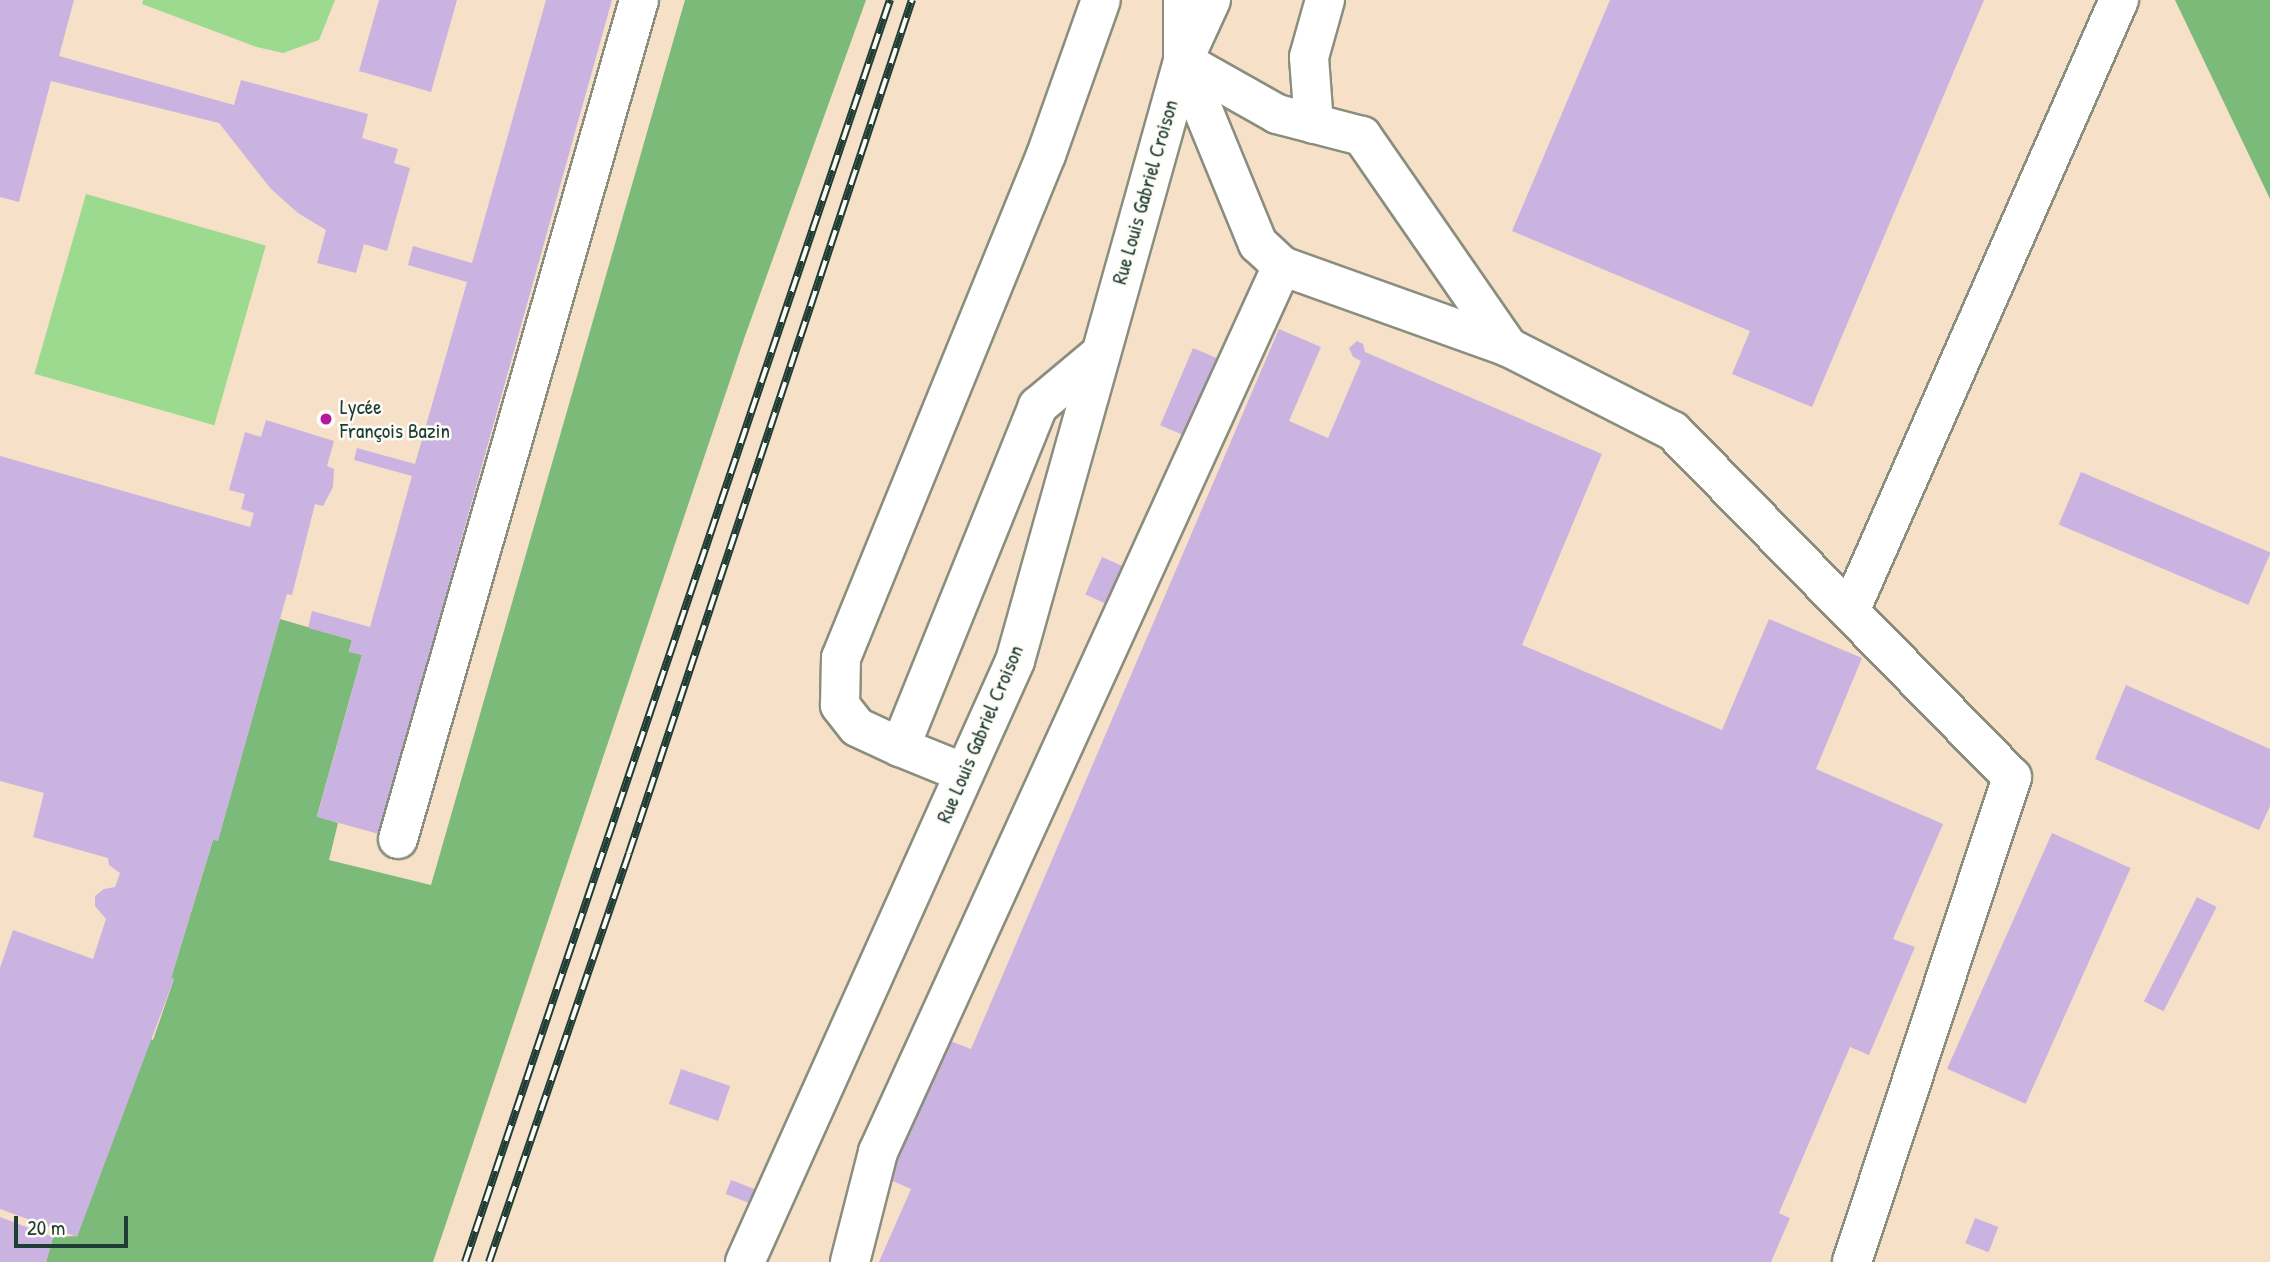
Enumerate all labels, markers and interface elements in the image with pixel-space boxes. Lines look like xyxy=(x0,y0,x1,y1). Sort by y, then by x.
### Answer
street label: Rue Louis Gabriel Croison xyxy=(1107,97,1183,287)
place label: Lycée François Bazin xyxy=(340,394,450,444)
marker: Lycée François Bazin xyxy=(318,411,334,427)
street label: Rue Louis Gabriel Croison xyxy=(931,641,1029,827)
scale bar xyxy=(18,1202,131,1246)
text: 20 m xyxy=(27,1213,65,1242)

